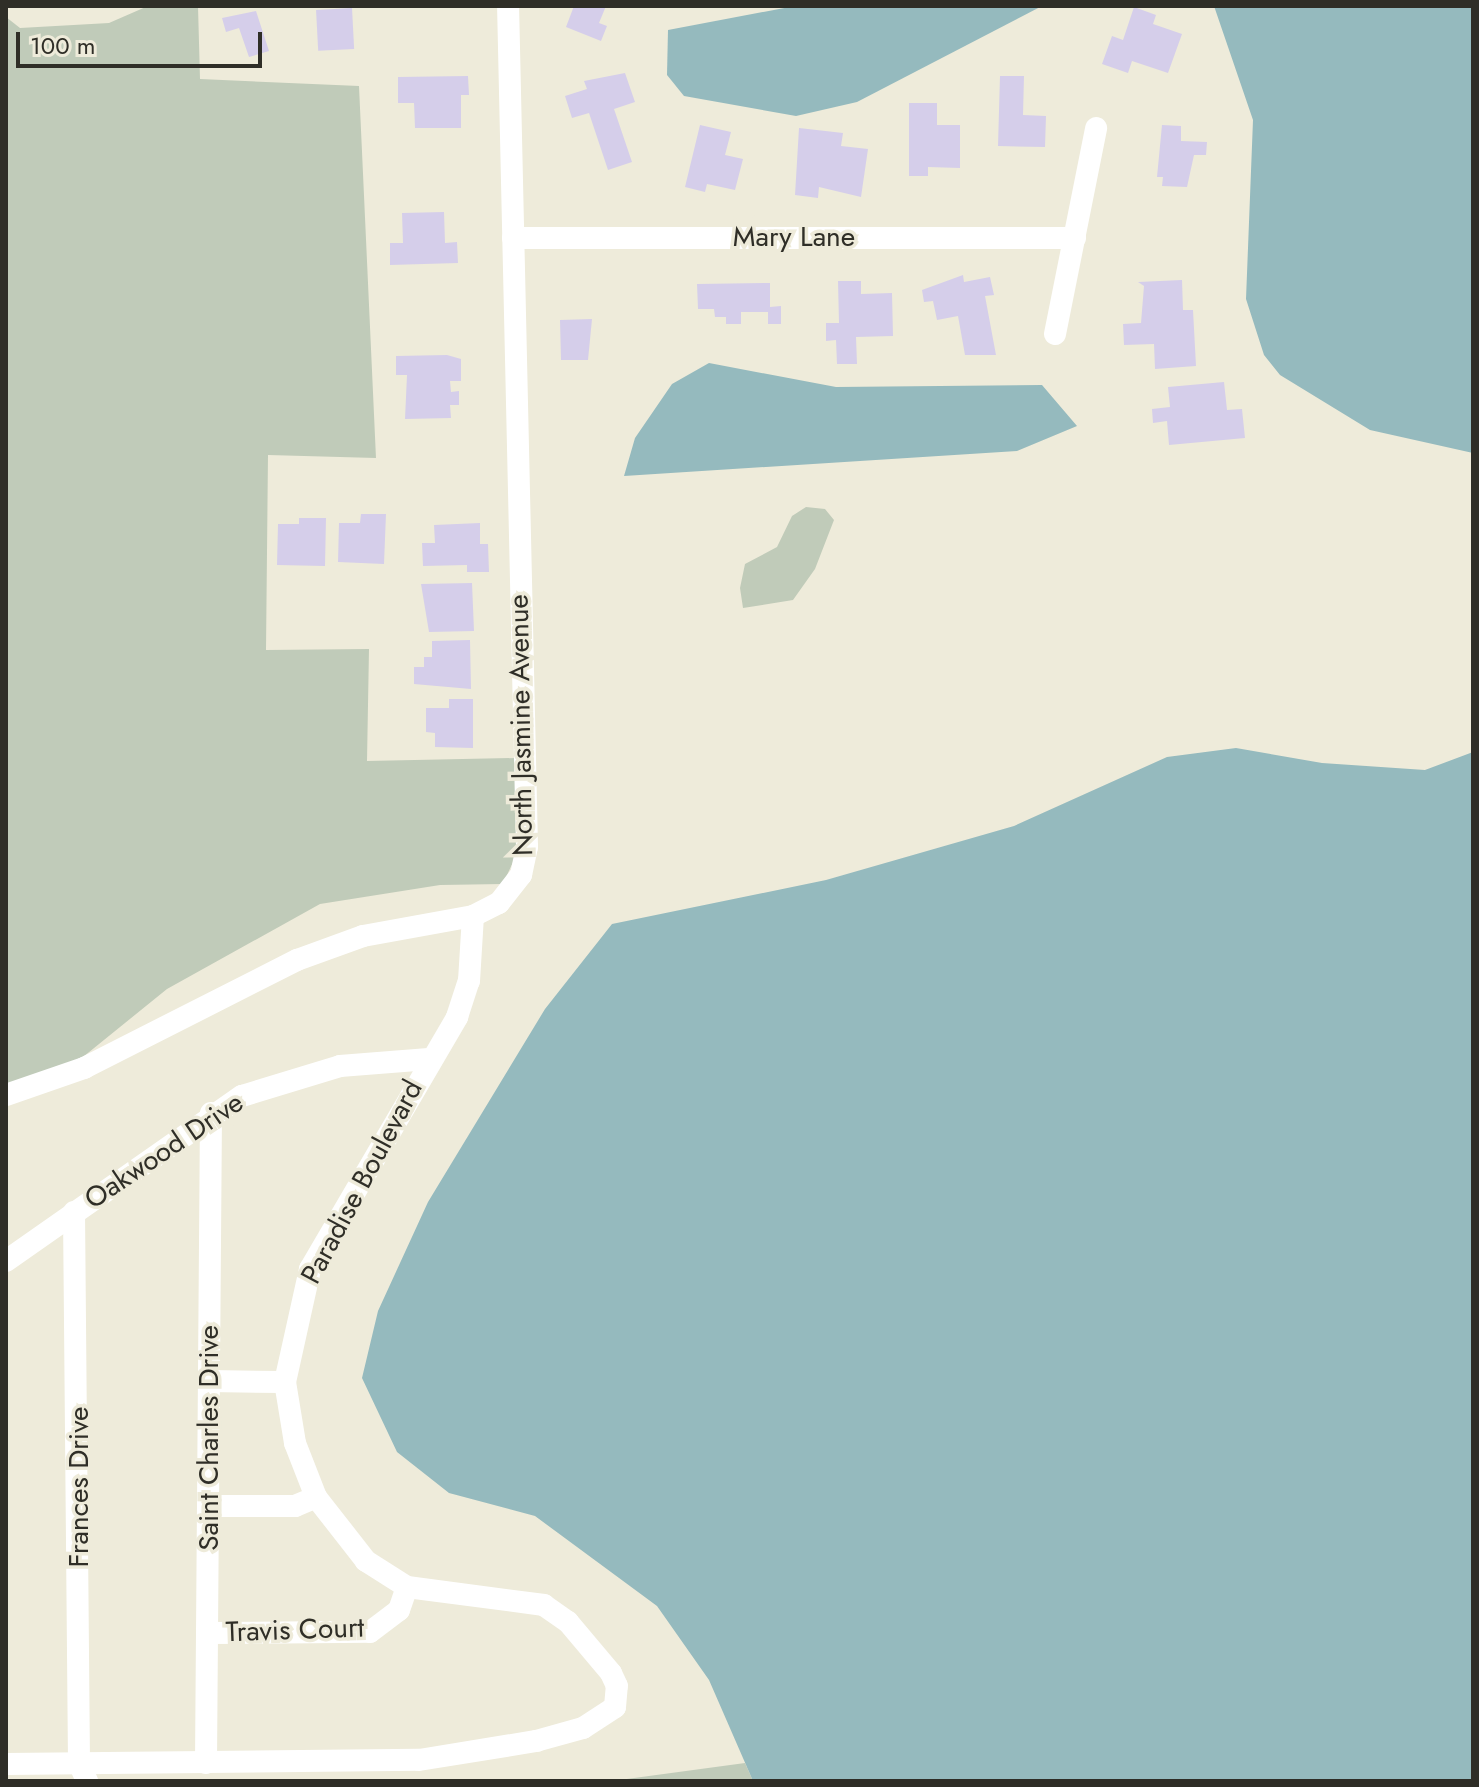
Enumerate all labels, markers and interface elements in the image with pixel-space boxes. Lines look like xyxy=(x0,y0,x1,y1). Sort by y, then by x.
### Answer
scale bar xyxy=(20,16,266,66)
text: 100 m xyxy=(30,28,96,63)
street label: Mary Lane xyxy=(733,220,855,254)
street label: North Jasmine Avenue xyxy=(502,594,540,856)
street label: Paradise Boulevard xyxy=(294,1074,430,1290)
street label: Oakwood Drive xyxy=(78,1086,250,1216)
street label: Saint Charles Drive xyxy=(192,1325,226,1551)
street label: Frances Drive xyxy=(62,1407,96,1567)
street label: Travis Court xyxy=(225,1611,365,1649)

